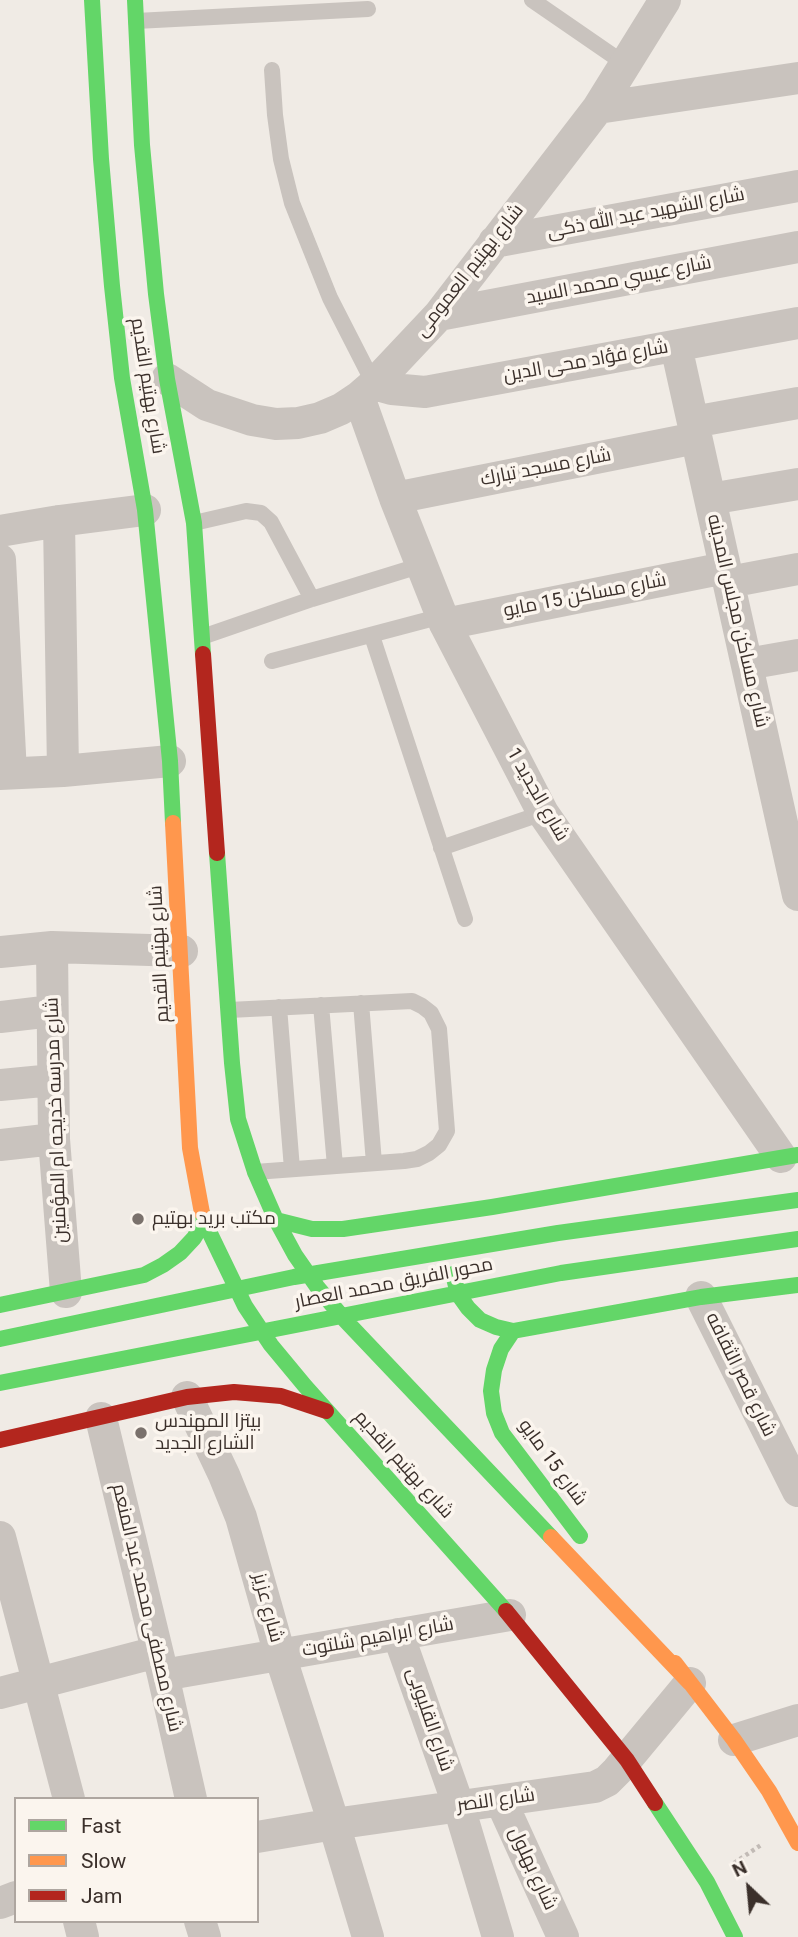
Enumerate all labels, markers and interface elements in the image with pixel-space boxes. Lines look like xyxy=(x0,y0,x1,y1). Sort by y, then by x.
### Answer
street label: شارع الشهيد عبد الله ذكى xyxy=(545,184,747,244)
street label: شارع بهتيم العمومى xyxy=(411,200,529,342)
street label: شارع عيسي محمد السيد xyxy=(524,252,714,310)
street label: شارع بهتيم القديم xyxy=(125,316,169,456)
street label: شارع فؤاد محى الدين xyxy=(502,336,670,388)
street label: شارع مسجد تبارك xyxy=(479,444,613,492)
street label: شارع مساكن مجلس المدينه xyxy=(701,512,773,730)
street label: شارع مساكن 15 مايو xyxy=(502,569,668,623)
street label: شارع الجديد 1 xyxy=(501,744,573,846)
street label: شارع بهتيم القديم xyxy=(145,885,175,1023)
street label: شارع مدرسه خديجه ام المؤمنين xyxy=(41,997,73,1243)
place label: مكتب بريد بهتيم xyxy=(152,1208,276,1230)
marker: مكتب بريد بهتيم xyxy=(130,1211,146,1227)
street label: محور الفريق محمد العصار xyxy=(293,1254,495,1314)
street label: شارع قصر الثقافه xyxy=(700,1309,780,1441)
street label: شارع بهتيم القديم xyxy=(348,1406,458,1524)
place label: بيتزا المهندس الشارع الجديد xyxy=(155,1411,261,1455)
street label: شارع 15 مايو xyxy=(513,1415,591,1511)
marker: بيتزا المهندس الشارع الجديد xyxy=(133,1425,149,1441)
street label: شارع مصطفى محمد عبد المنعم xyxy=(106,1482,186,1734)
street label: شارع عزيز xyxy=(247,1571,287,1645)
street label: شارع ابراهيم شلتوت xyxy=(300,1613,456,1663)
street label: شارع القليوبى xyxy=(401,1665,457,1775)
street label: شارع النصر xyxy=(455,1784,537,1818)
legend xyxy=(14,1797,259,1923)
text: Fast xyxy=(81,1814,121,1838)
street label: شارع بهلول xyxy=(503,1824,561,1914)
text: Slow xyxy=(81,1849,126,1873)
north arrow xyxy=(714,1853,784,1923)
text: N xyxy=(729,1855,751,1882)
text: Jam xyxy=(81,1884,122,1908)

